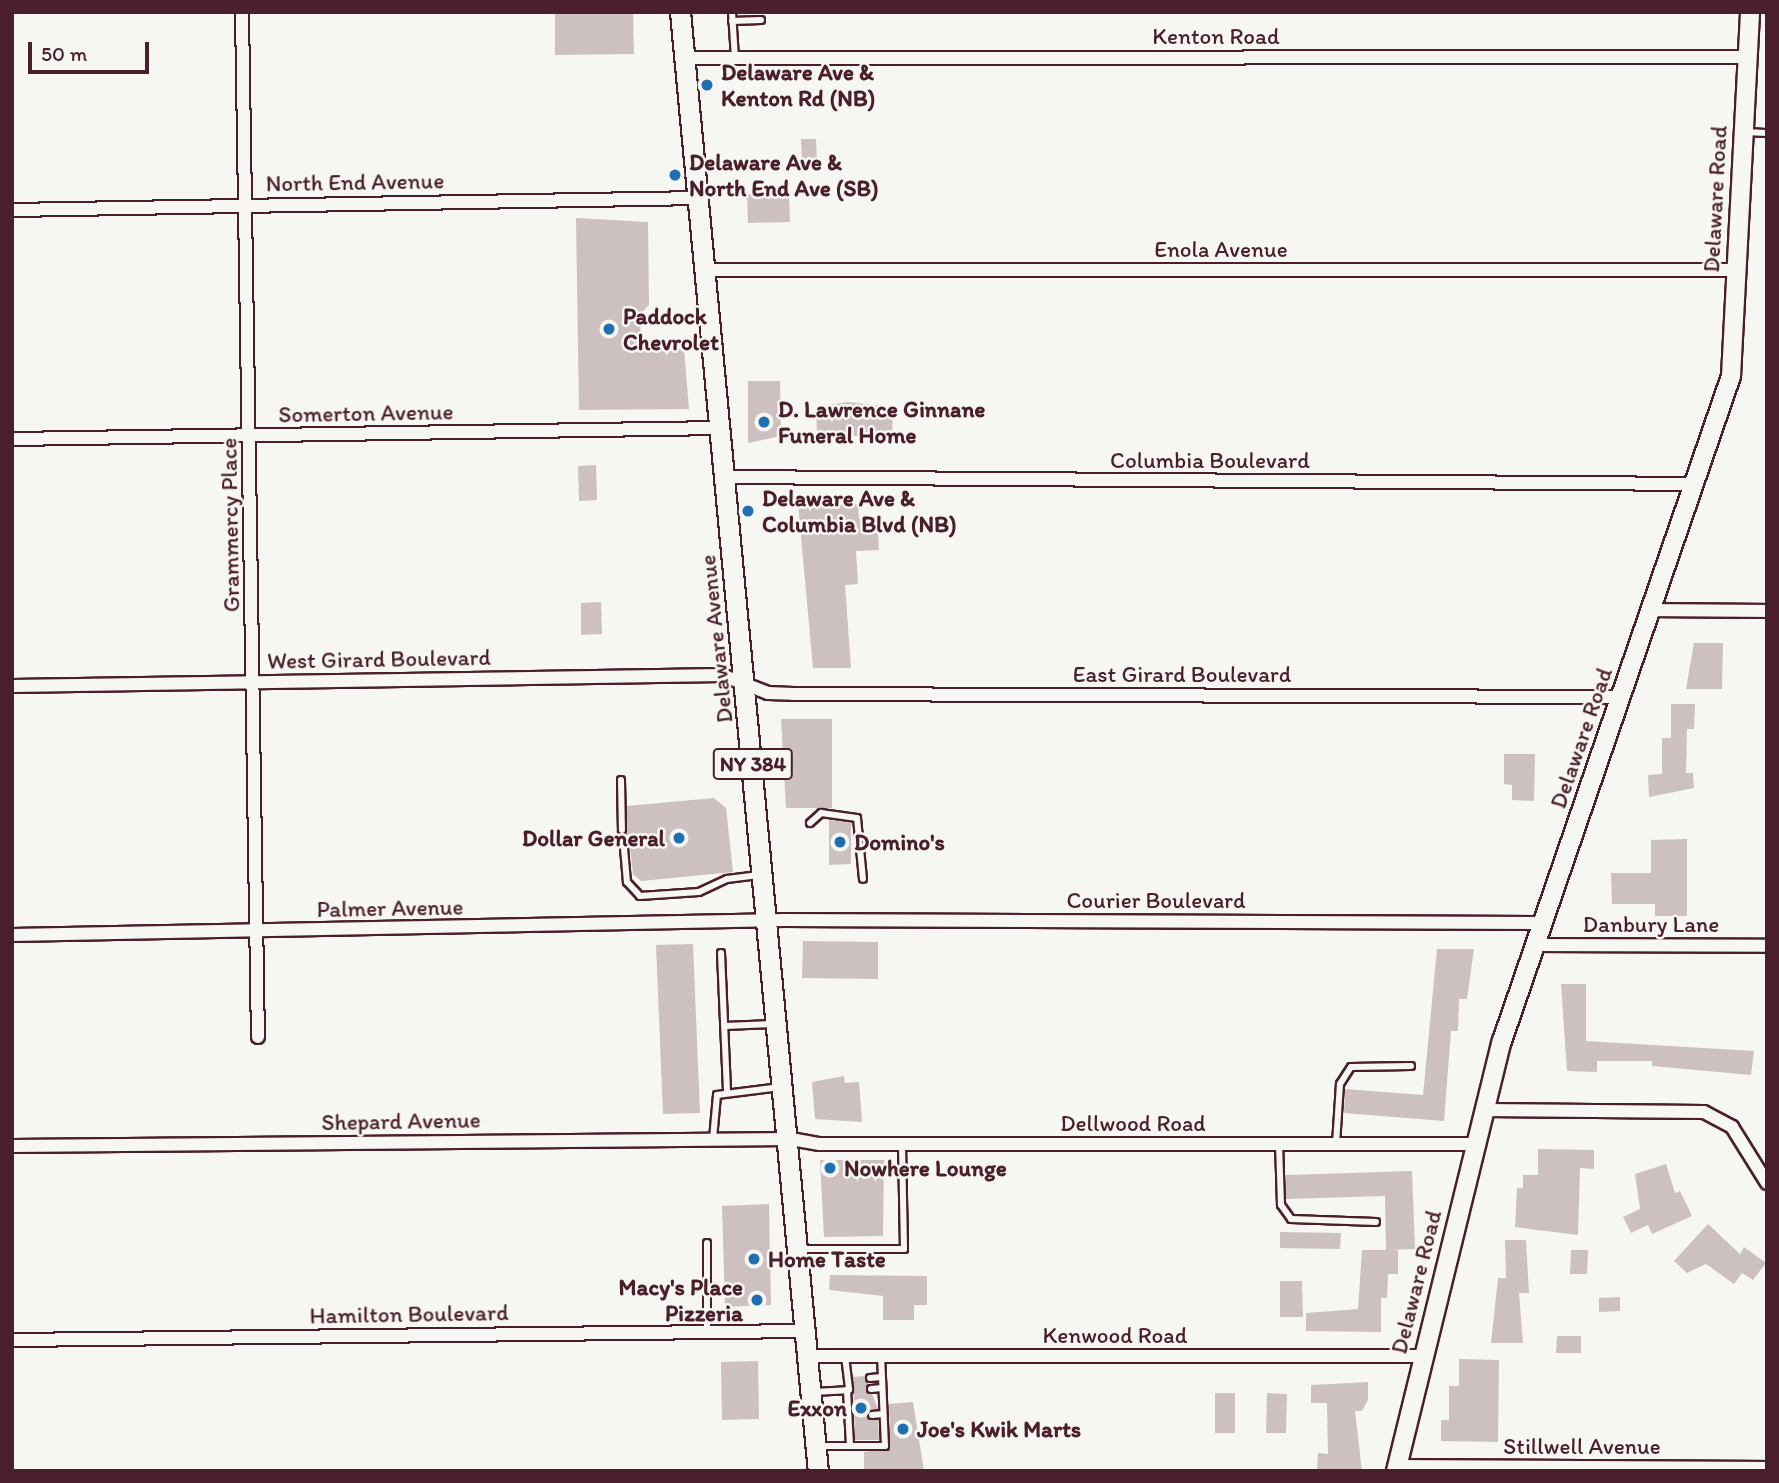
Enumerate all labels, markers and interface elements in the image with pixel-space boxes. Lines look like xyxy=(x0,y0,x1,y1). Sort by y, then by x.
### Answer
street label: Kenton Road xyxy=(1153,22,1279,50)
scale bar xyxy=(32,28,152,72)
text: 50 m xyxy=(41,41,87,66)
place label: Delaware Ave & Kenton Rd (NB) xyxy=(721,58,875,112)
marker: Delaware Ave & Kenton Rd (NB) xyxy=(699,77,715,93)
street label: Delaware Road xyxy=(1697,125,1733,273)
place label: Delaware Ave & North End Ave (SB) xyxy=(689,148,878,202)
street label: North End Avenue xyxy=(266,167,444,197)
marker: Delaware Ave & North End Ave (SB) xyxy=(667,167,683,183)
street label: Enola Avenue xyxy=(1155,235,1287,263)
place label: Paddock Chevrolet xyxy=(623,302,719,356)
marker: Paddock Chevrolet xyxy=(601,321,617,337)
place label: D. Lawrence Ginnane Funeral Home xyxy=(778,395,985,449)
street label: Somerton Avenue xyxy=(279,398,453,428)
marker: D. Lawrence Ginnane Funeral Home xyxy=(756,414,772,430)
street label: Grammercy Place xyxy=(215,438,245,612)
street label: Columbia Boulevard xyxy=(1110,446,1310,474)
place label: Delaware Ave & Columbia Blvd (NB) xyxy=(762,484,956,538)
marker: Delaware Ave & Columbia Blvd (NB) xyxy=(740,503,756,519)
street label: Delaware Avenue xyxy=(693,554,739,724)
street label: West Girard Boulevard xyxy=(267,643,491,675)
street label: East Girard Boulevard xyxy=(1073,660,1291,688)
street label: Delaware Road xyxy=(1544,664,1618,812)
road number: NY 384 xyxy=(713,746,793,782)
place label: Dollar General xyxy=(521,824,665,852)
place label: Domino's xyxy=(854,828,945,856)
marker: Dollar General xyxy=(671,830,687,846)
marker: Domino's xyxy=(832,834,848,850)
street label: Courier Boulevard xyxy=(1066,886,1246,914)
street label: Palmer Avenue xyxy=(316,893,464,923)
street label: Danbury Lane xyxy=(1582,910,1720,938)
street label: Shepard Avenue xyxy=(322,1106,480,1136)
street label: Dellwood Road xyxy=(1060,1109,1206,1137)
place label: Nowhere Lounge xyxy=(844,1154,1007,1182)
marker: Nowhere Lounge xyxy=(822,1160,838,1176)
street label: Delaware Road xyxy=(1385,1208,1447,1356)
place label: Home Taste xyxy=(768,1245,884,1273)
marker: Home Taste xyxy=(746,1251,762,1267)
place label: Macy's Place Pizzeria xyxy=(619,1273,743,1327)
marker: Macy's Place Pizzeria xyxy=(749,1292,765,1308)
street label: Hamilton Boulevard xyxy=(309,1298,509,1330)
street label: Kenwood Road xyxy=(1043,1321,1187,1349)
place label: Exxon xyxy=(788,1394,847,1422)
marker: Exxon xyxy=(853,1400,869,1416)
place label: Joe's Kwik Marts xyxy=(917,1415,1081,1443)
marker: Joe's Kwik Marts xyxy=(895,1421,911,1437)
street label: Stillwell Avenue xyxy=(1503,1432,1661,1460)

